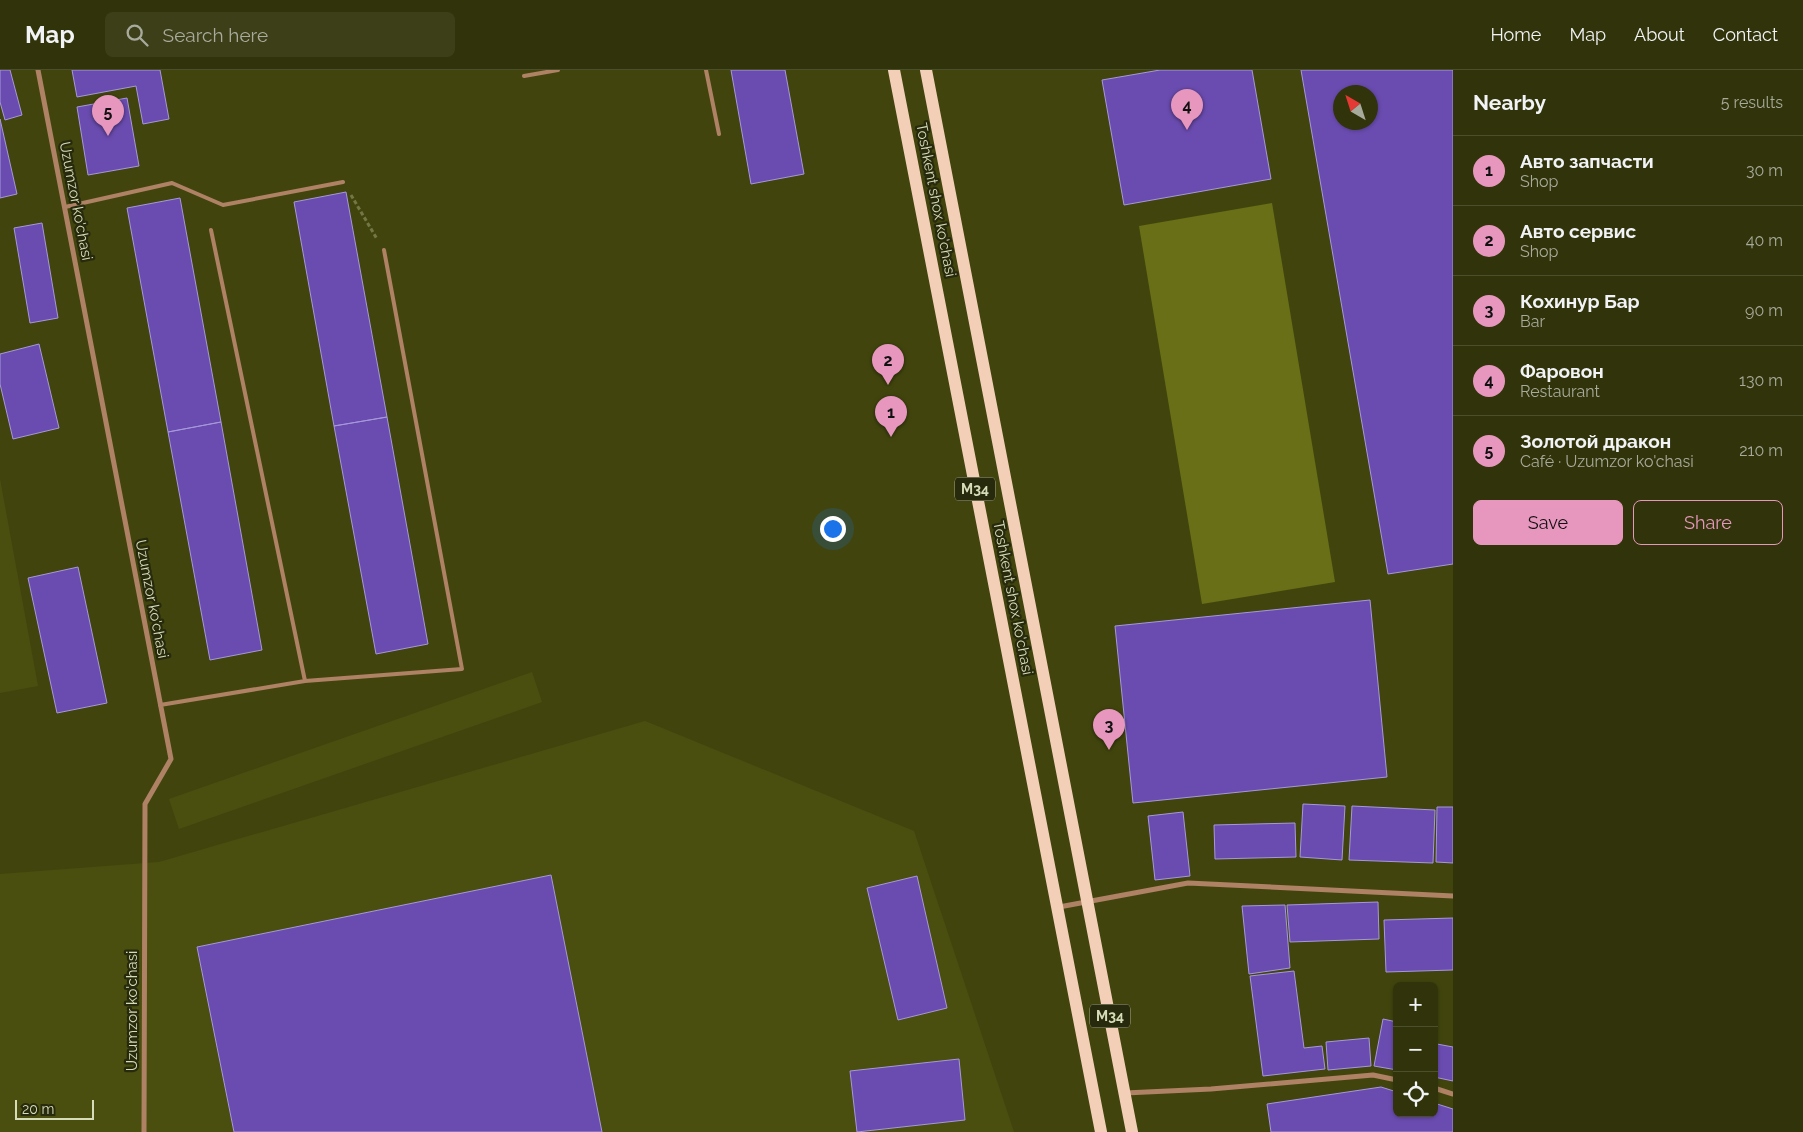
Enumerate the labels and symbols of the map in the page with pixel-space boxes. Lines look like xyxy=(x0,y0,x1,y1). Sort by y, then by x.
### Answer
north arrow xyxy=(1333,85,1378,130)
pin: 4 xyxy=(1171,89,1203,130)
pin: 5 xyxy=(92,95,124,136)
street label: Toshkent shox ko'chasi xyxy=(912,121,960,279)
street label: Uzumzor ko'chasi xyxy=(56,140,96,262)
pin: 2 xyxy=(872,344,904,385)
pin: 1 xyxy=(875,396,907,437)
road number: M34 xyxy=(955,478,995,500)
your location xyxy=(820,516,846,542)
street label: Toshkent shox ko'chasi xyxy=(989,519,1037,677)
street label: Uzumzor ko'chasi xyxy=(132,538,172,660)
pin: 3 xyxy=(1093,709,1125,750)
street label: Uzumzor ko'chasi xyxy=(123,951,141,1071)
road number: M34 xyxy=(1090,1004,1130,1028)
scale bar xyxy=(15,1097,94,1120)

